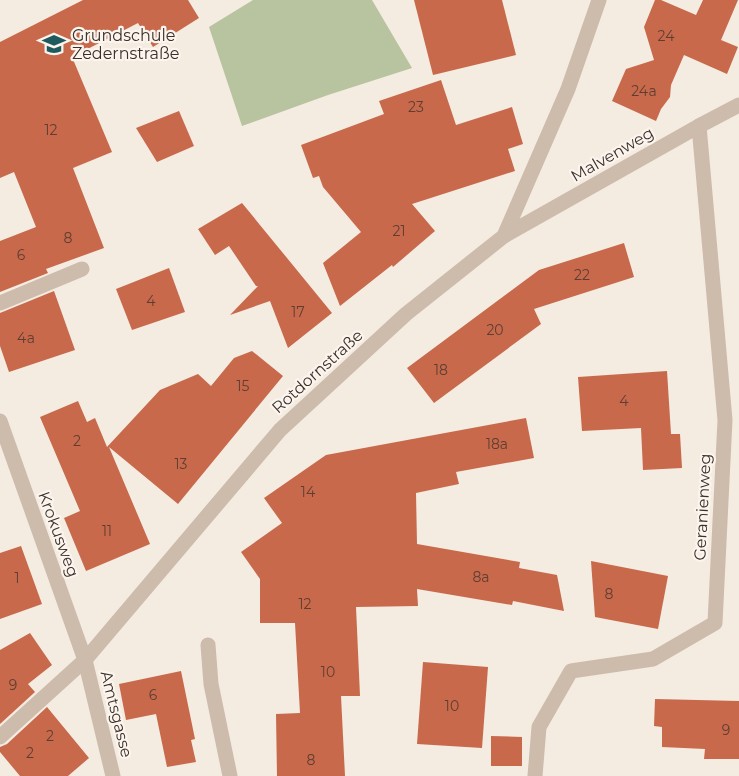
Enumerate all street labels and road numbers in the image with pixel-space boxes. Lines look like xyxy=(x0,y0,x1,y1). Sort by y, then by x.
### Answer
street label: Malvenweg xyxy=(568,123,657,186)
street label: Rotdornstraße xyxy=(268,326,367,417)
street label: Geranienweg xyxy=(690,453,715,561)
street label: Krokusweg xyxy=(34,489,83,580)
street label: Amtsgasse xyxy=(97,669,136,759)

